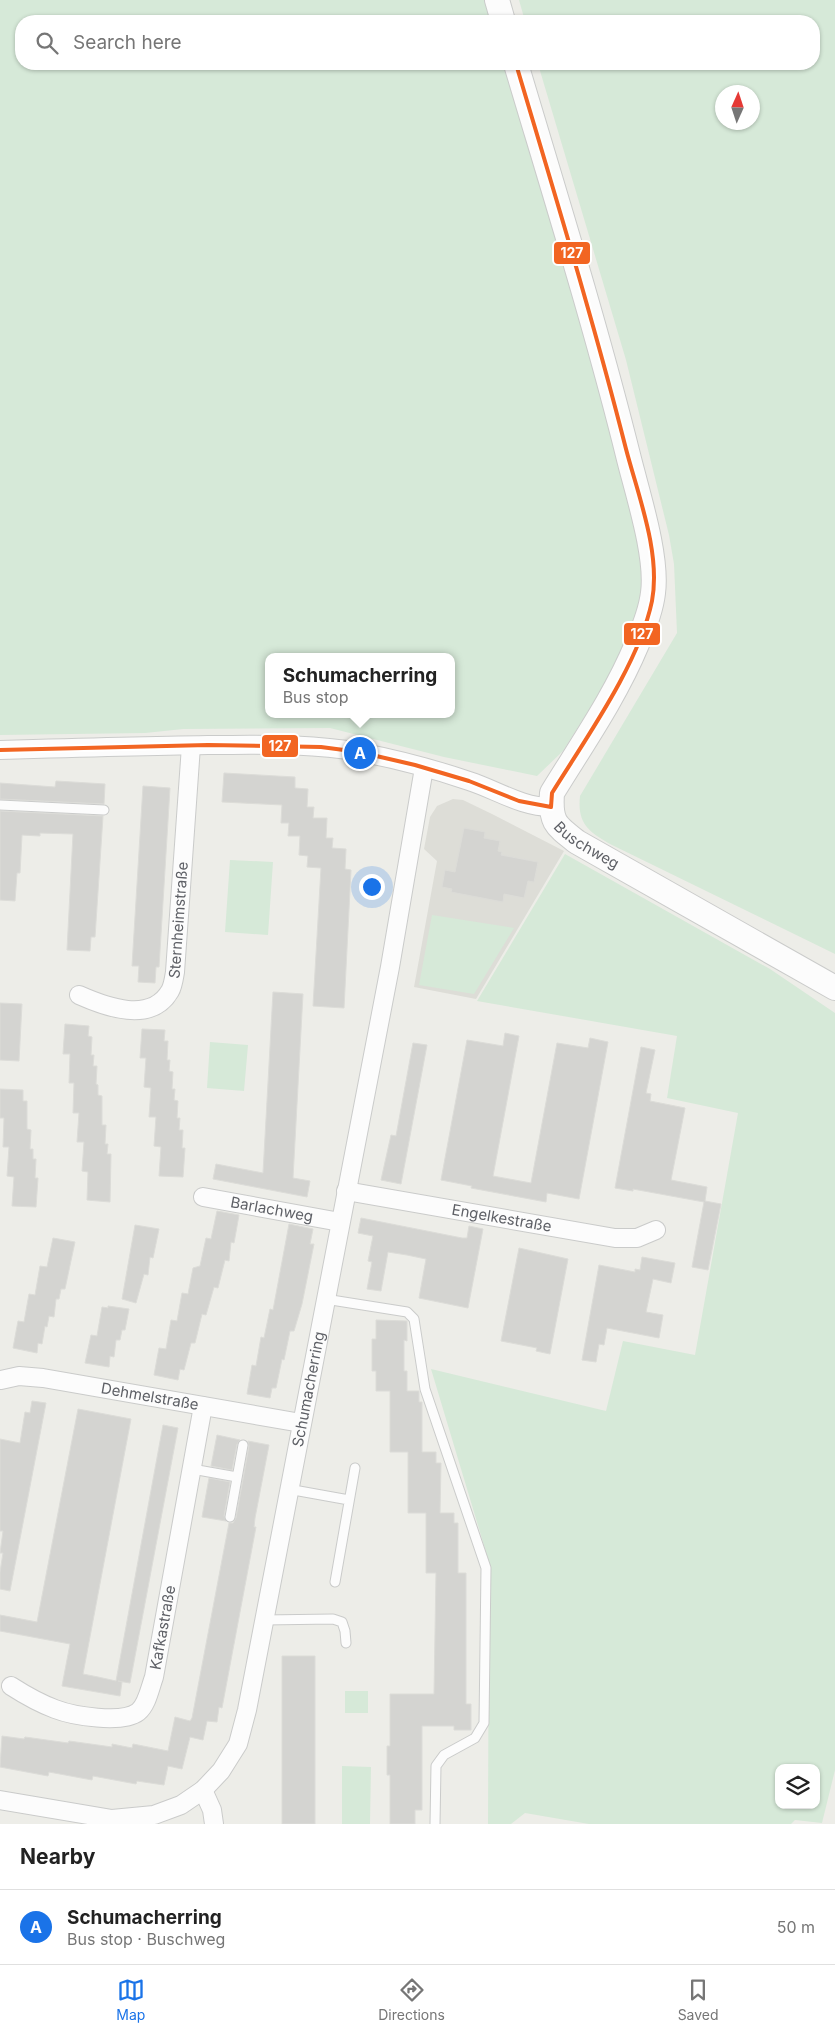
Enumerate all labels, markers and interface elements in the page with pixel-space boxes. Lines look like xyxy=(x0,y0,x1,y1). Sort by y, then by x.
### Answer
search box xyxy=(15,15,820,70)
icon: search xyxy=(33,29,61,57)
text: Search here xyxy=(73,31,182,54)
north arrow xyxy=(715,85,760,130)
line badge: 127 xyxy=(553,241,591,265)
text: 127 xyxy=(561,244,584,261)
line badge: 127 xyxy=(623,622,661,646)
text: 127 xyxy=(631,625,654,642)
popup xyxy=(265,653,455,718)
text: Schumacherring xyxy=(283,664,437,687)
text: Bus stop xyxy=(283,687,348,707)
line badge: 127 xyxy=(261,734,299,758)
pin: A xyxy=(344,734,376,772)
text: 127 xyxy=(269,737,292,754)
street label: Buschweg xyxy=(550,817,623,873)
street label: Sternheimstraße xyxy=(164,861,192,980)
your location xyxy=(359,874,385,900)
street label: Barlachweg xyxy=(229,1192,315,1226)
street label: Engelkestraße xyxy=(450,1200,553,1236)
street label: Schumacherring xyxy=(288,1330,329,1449)
street label: Dehmelstraße xyxy=(100,1378,200,1414)
street label: Kafkastraße xyxy=(145,1584,179,1671)
map controls xyxy=(775,1764,820,1809)
button: layers xyxy=(775,1764,820,1809)
text: Nearby xyxy=(20,1844,95,1869)
text: Schumacherring xyxy=(67,1906,222,1929)
text: A xyxy=(30,1917,42,1937)
text: 50 m xyxy=(777,1917,815,1937)
text: Bus stop · Buschweg xyxy=(67,1929,225,1949)
tab: Map xyxy=(116,1976,145,2023)
tab: Directions xyxy=(378,1976,445,2023)
tab: Saved xyxy=(678,1976,719,2023)

